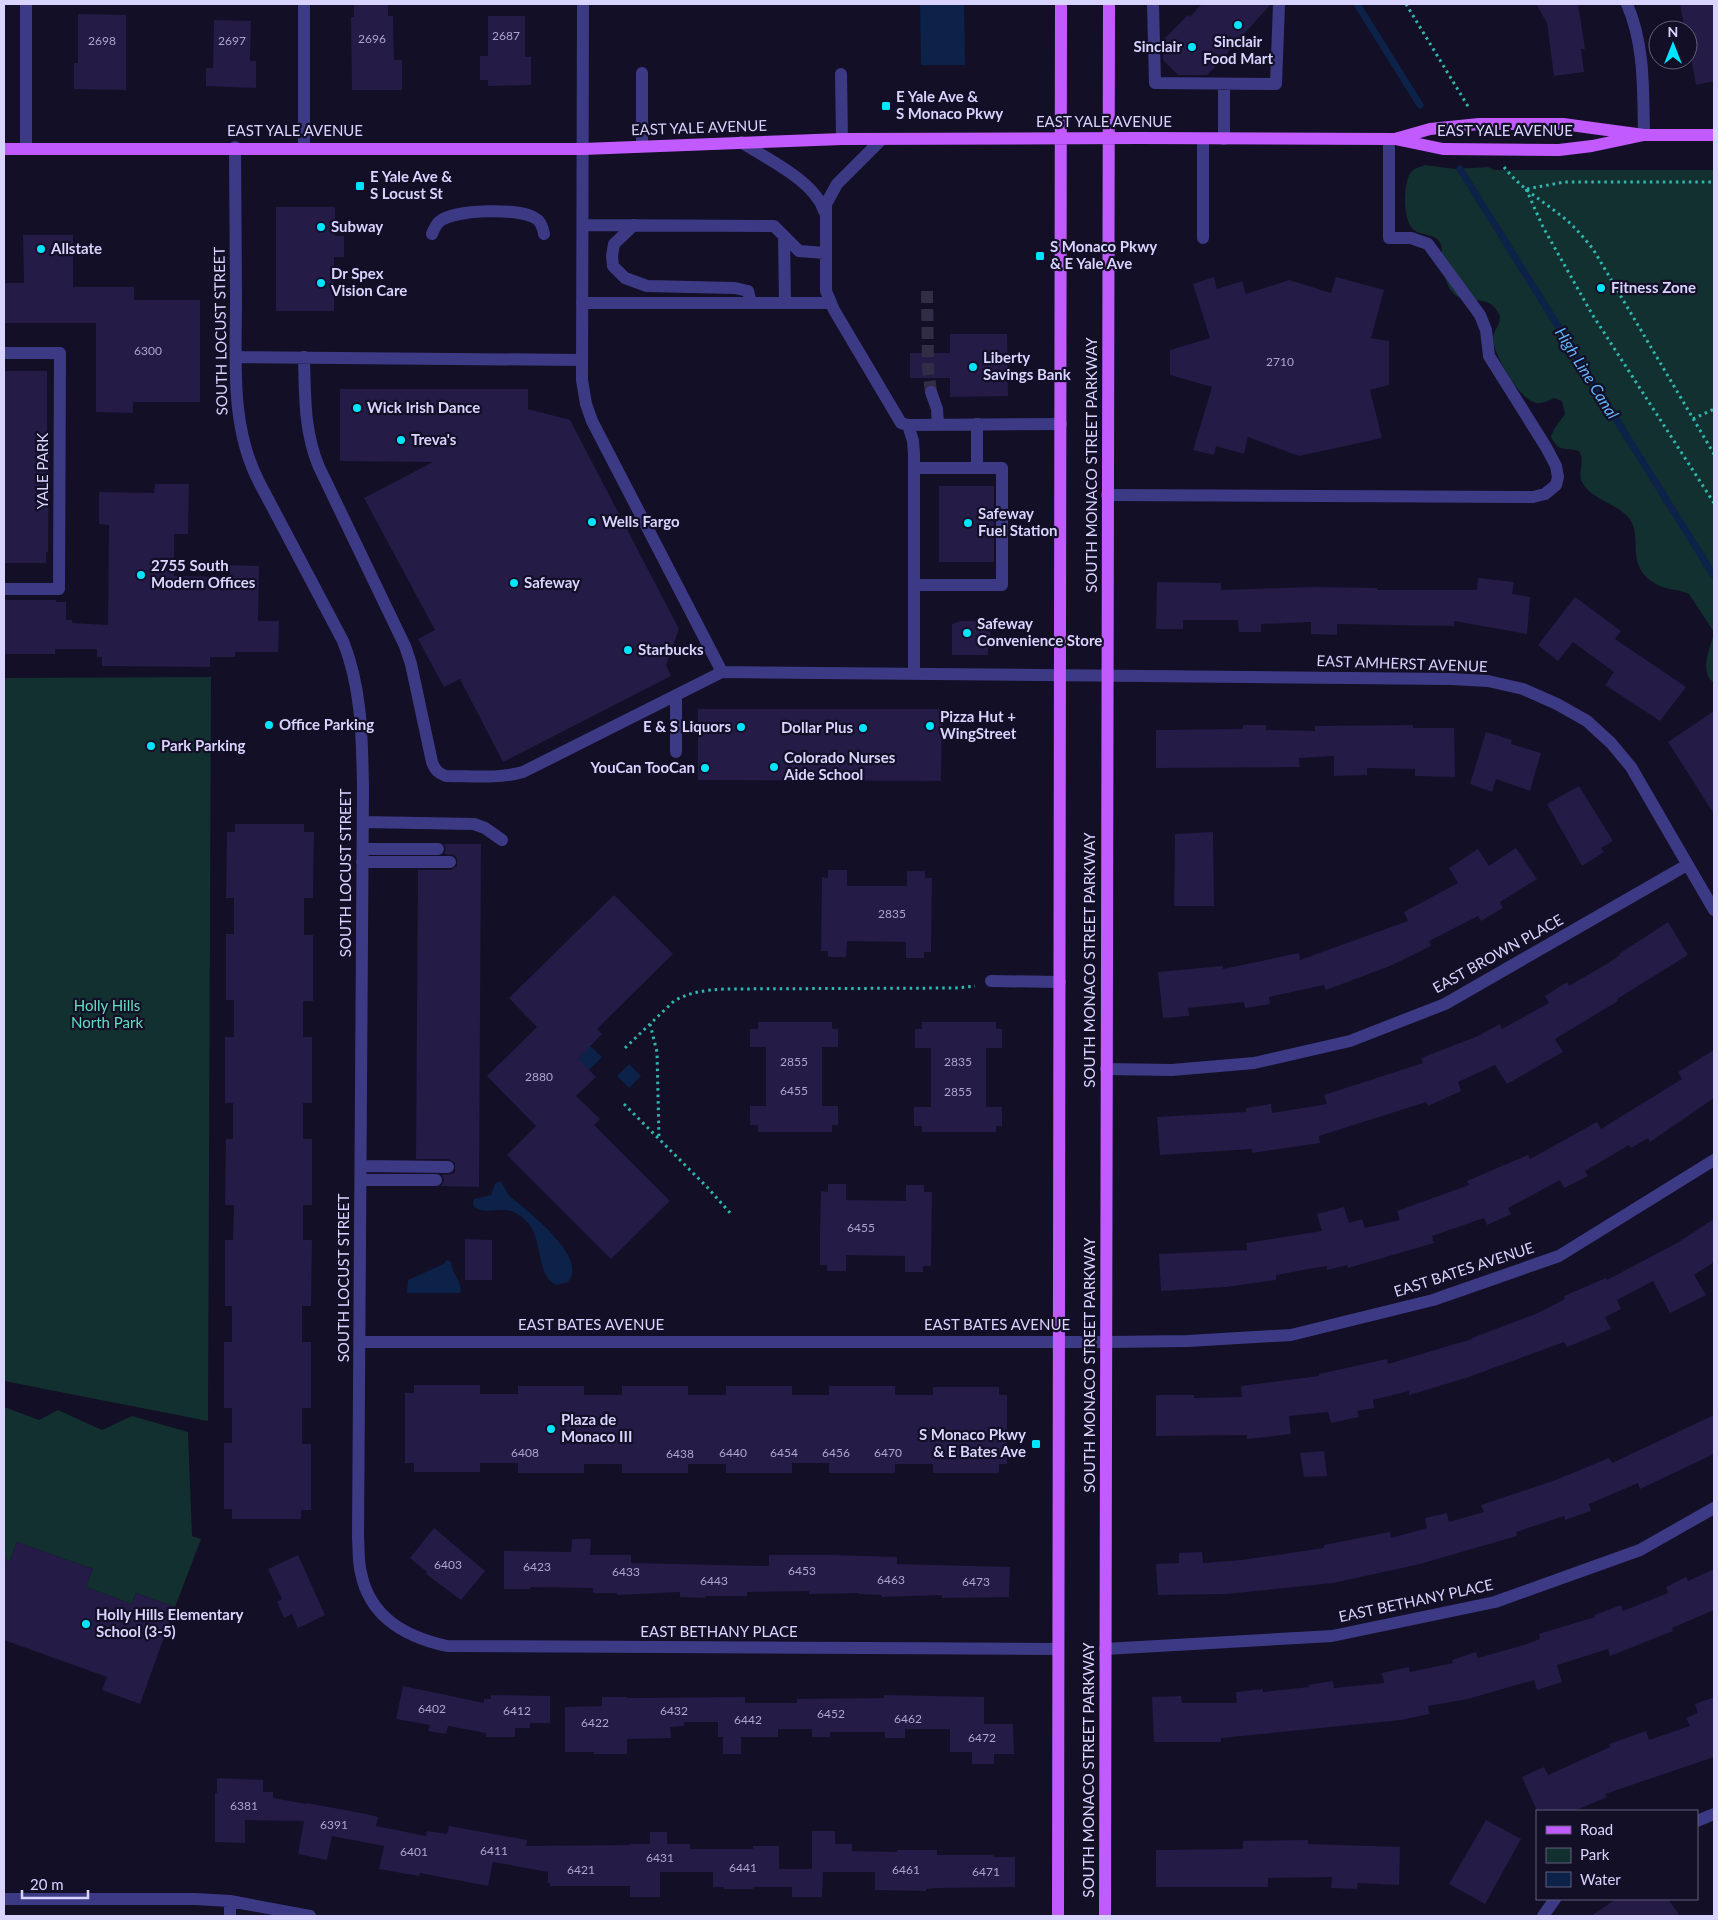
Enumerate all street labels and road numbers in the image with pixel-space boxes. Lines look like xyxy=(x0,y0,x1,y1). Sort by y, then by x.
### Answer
street label: EAST YALE AVENUE xyxy=(1036,112,1172,130)
street label: EAST YALE AVENUE xyxy=(631,116,767,138)
street label: EAST YALE AVENUE xyxy=(227,121,363,139)
street label: EAST YALE AVENUE xyxy=(1437,121,1573,139)
street label: SOUTH LOCUST STREET xyxy=(210,246,230,415)
street label: SOUTH MONACO STREET PARKWAY xyxy=(1082,337,1100,593)
street label: YALE PARK xyxy=(33,433,51,509)
street label: EAST AMHERST AVENUE xyxy=(1316,651,1488,675)
street label: SOUTH LOCUST STREET xyxy=(336,789,354,957)
street label: SOUTH MONACO STREET PARKWAY xyxy=(1080,832,1098,1088)
street label: EAST BROWN PLACE xyxy=(1429,910,1566,996)
street label: SOUTH LOCUST STREET xyxy=(334,1194,352,1362)
street label: SOUTH MONACO STREET PARKWAY xyxy=(1080,1237,1098,1493)
street label: EAST BATES AVENUE xyxy=(1391,1238,1536,1300)
street label: EAST BATES AVENUE xyxy=(518,1315,664,1333)
street label: EAST BATES AVENUE xyxy=(924,1315,1070,1333)
street label: EAST BETHANY PLACE xyxy=(1337,1575,1495,1625)
street label: EAST BETHANY PLACE xyxy=(640,1622,798,1640)
street label: SOUTH MONACO STREET PARKWAY xyxy=(1079,1642,1097,1898)

